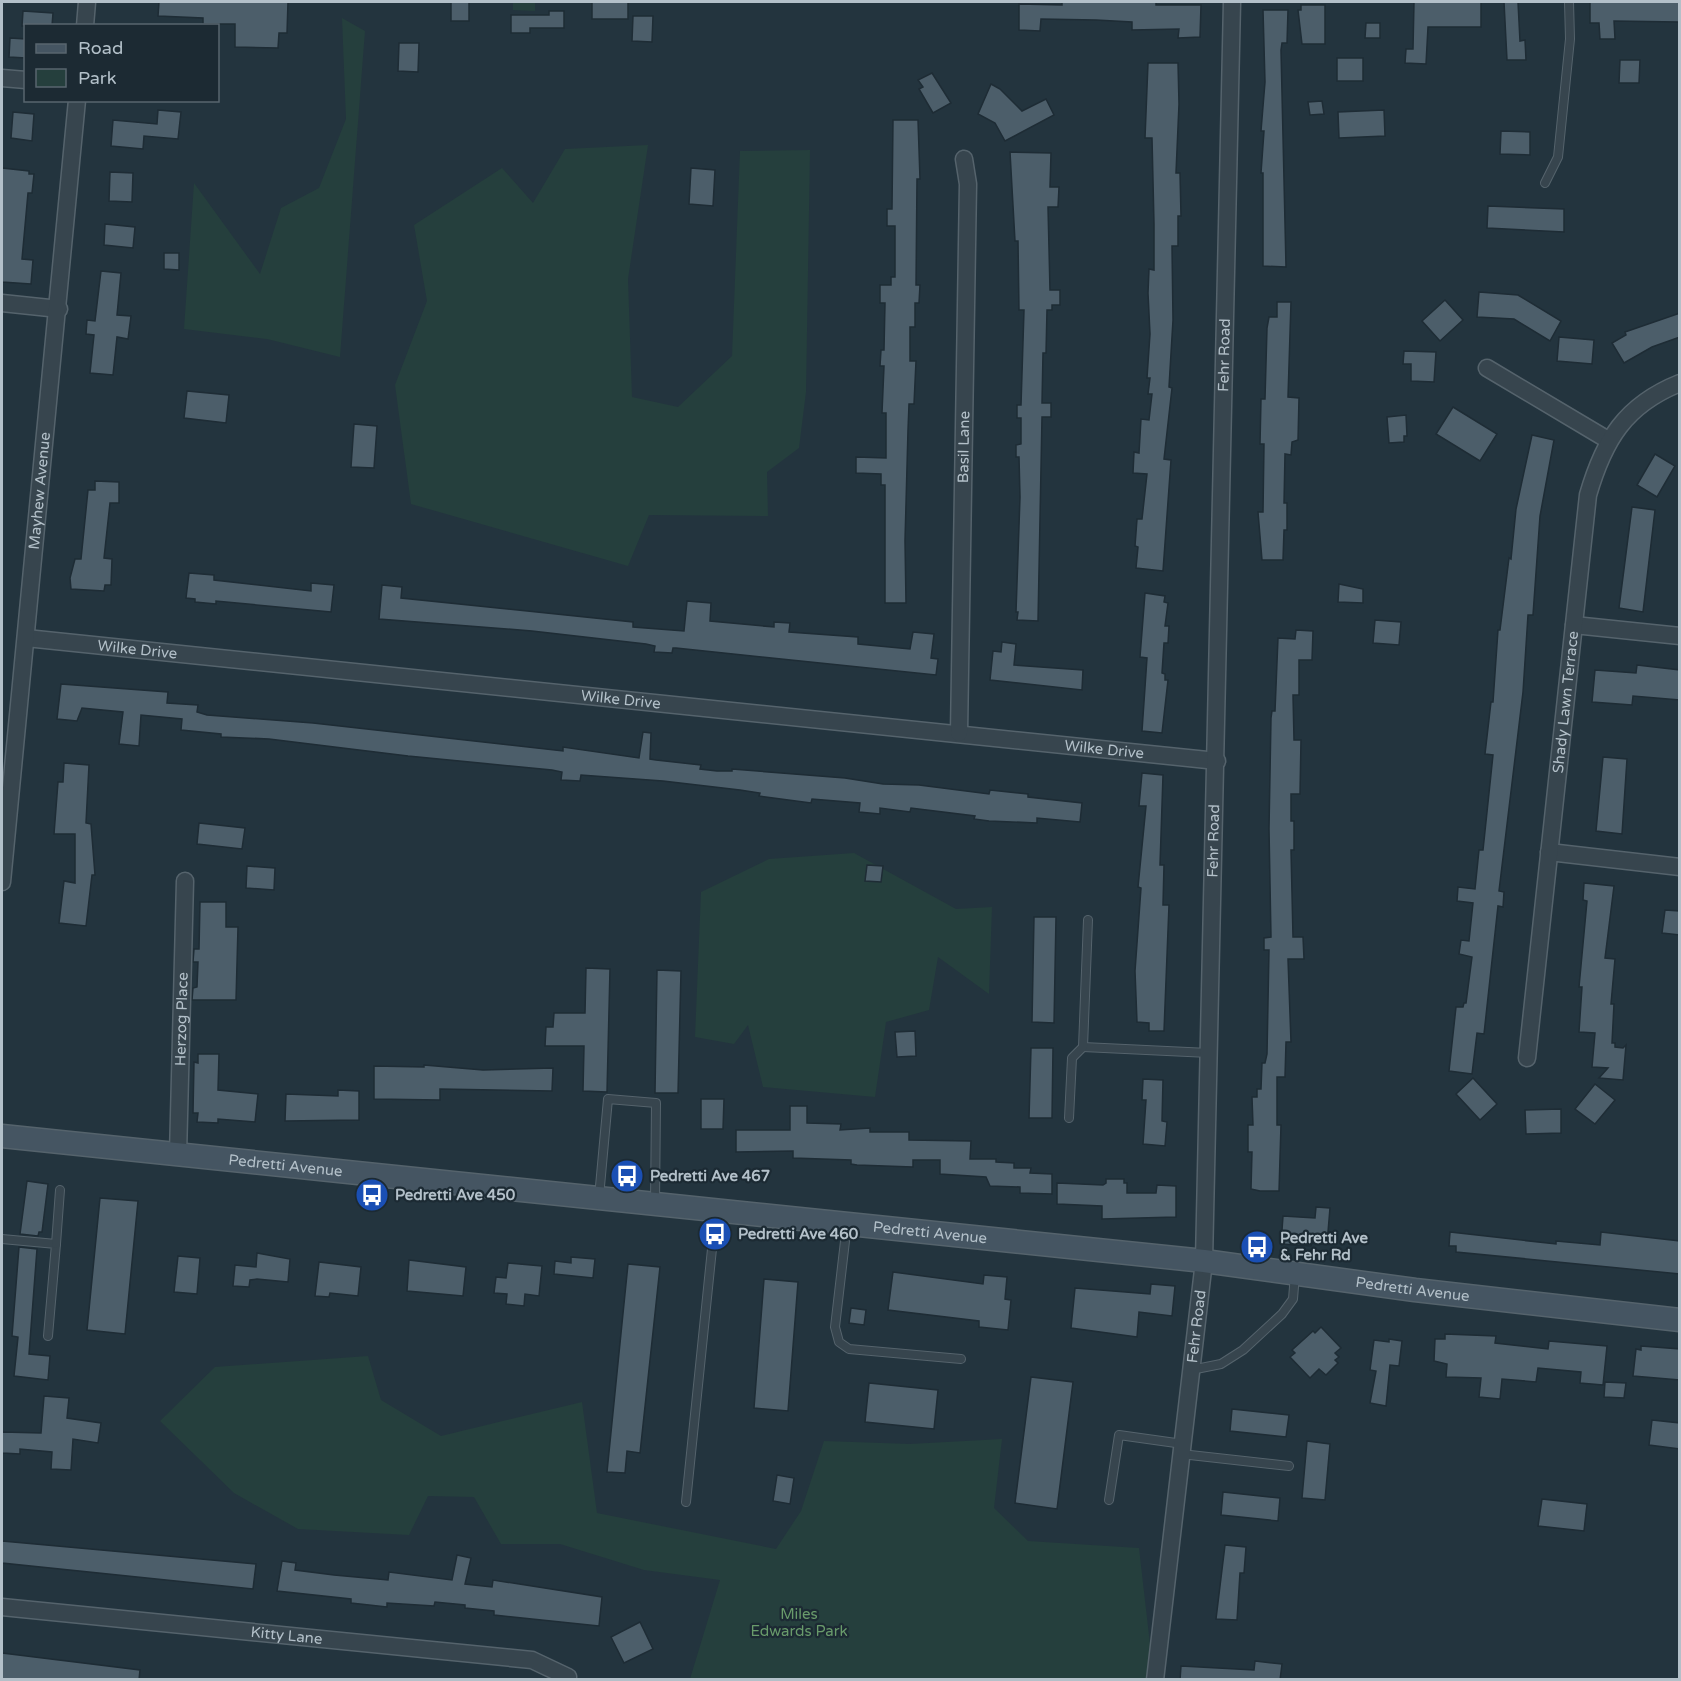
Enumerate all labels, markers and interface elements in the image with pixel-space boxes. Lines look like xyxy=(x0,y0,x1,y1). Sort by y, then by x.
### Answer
legend xyxy=(24,24,219,102)
text: Road xyxy=(78,37,123,59)
text: Park xyxy=(78,67,117,89)
street label: Fehr Road xyxy=(1214,318,1234,392)
street label: Basil Lane xyxy=(954,411,973,483)
street label: Mayhew Avenue xyxy=(25,431,54,550)
street label: Shady Lawn Terrace xyxy=(1549,630,1582,774)
street label: Wilke Drive xyxy=(97,636,178,663)
street label: Wilke Drive xyxy=(580,686,662,712)
street label: Wilke Drive xyxy=(1064,736,1145,762)
street label: Fehr Road xyxy=(1204,804,1223,878)
street label: Herzog Place xyxy=(171,972,192,1066)
street label: Pedretti Avenue xyxy=(227,1151,343,1180)
bus stop icon: Pedretti Ave 467 xyxy=(609,1158,645,1194)
place label: Pedretti Ave 467 xyxy=(650,1167,770,1185)
bus stop icon: Pedretti Ave 450 xyxy=(354,1177,390,1213)
place label: Pedretti Ave 450 xyxy=(395,1186,516,1204)
bus stop icon: Pedretti Ave 460 xyxy=(697,1216,733,1252)
street label: Pedretti Avenue xyxy=(872,1218,988,1247)
place label: Pedretti Ave 460 xyxy=(738,1225,859,1243)
bus stop icon: Pedretti Ave & Fehr Rd xyxy=(1239,1229,1275,1265)
place label: Pedretti Ave & Fehr Rd xyxy=(1280,1229,1368,1264)
street label: Pedretti Avenue xyxy=(1354,1273,1471,1305)
street label: Fehr Road xyxy=(1183,1289,1210,1364)
park label: Miles Edwards Park xyxy=(750,1605,848,1640)
street label: Kitty Lane xyxy=(250,1623,323,1648)

